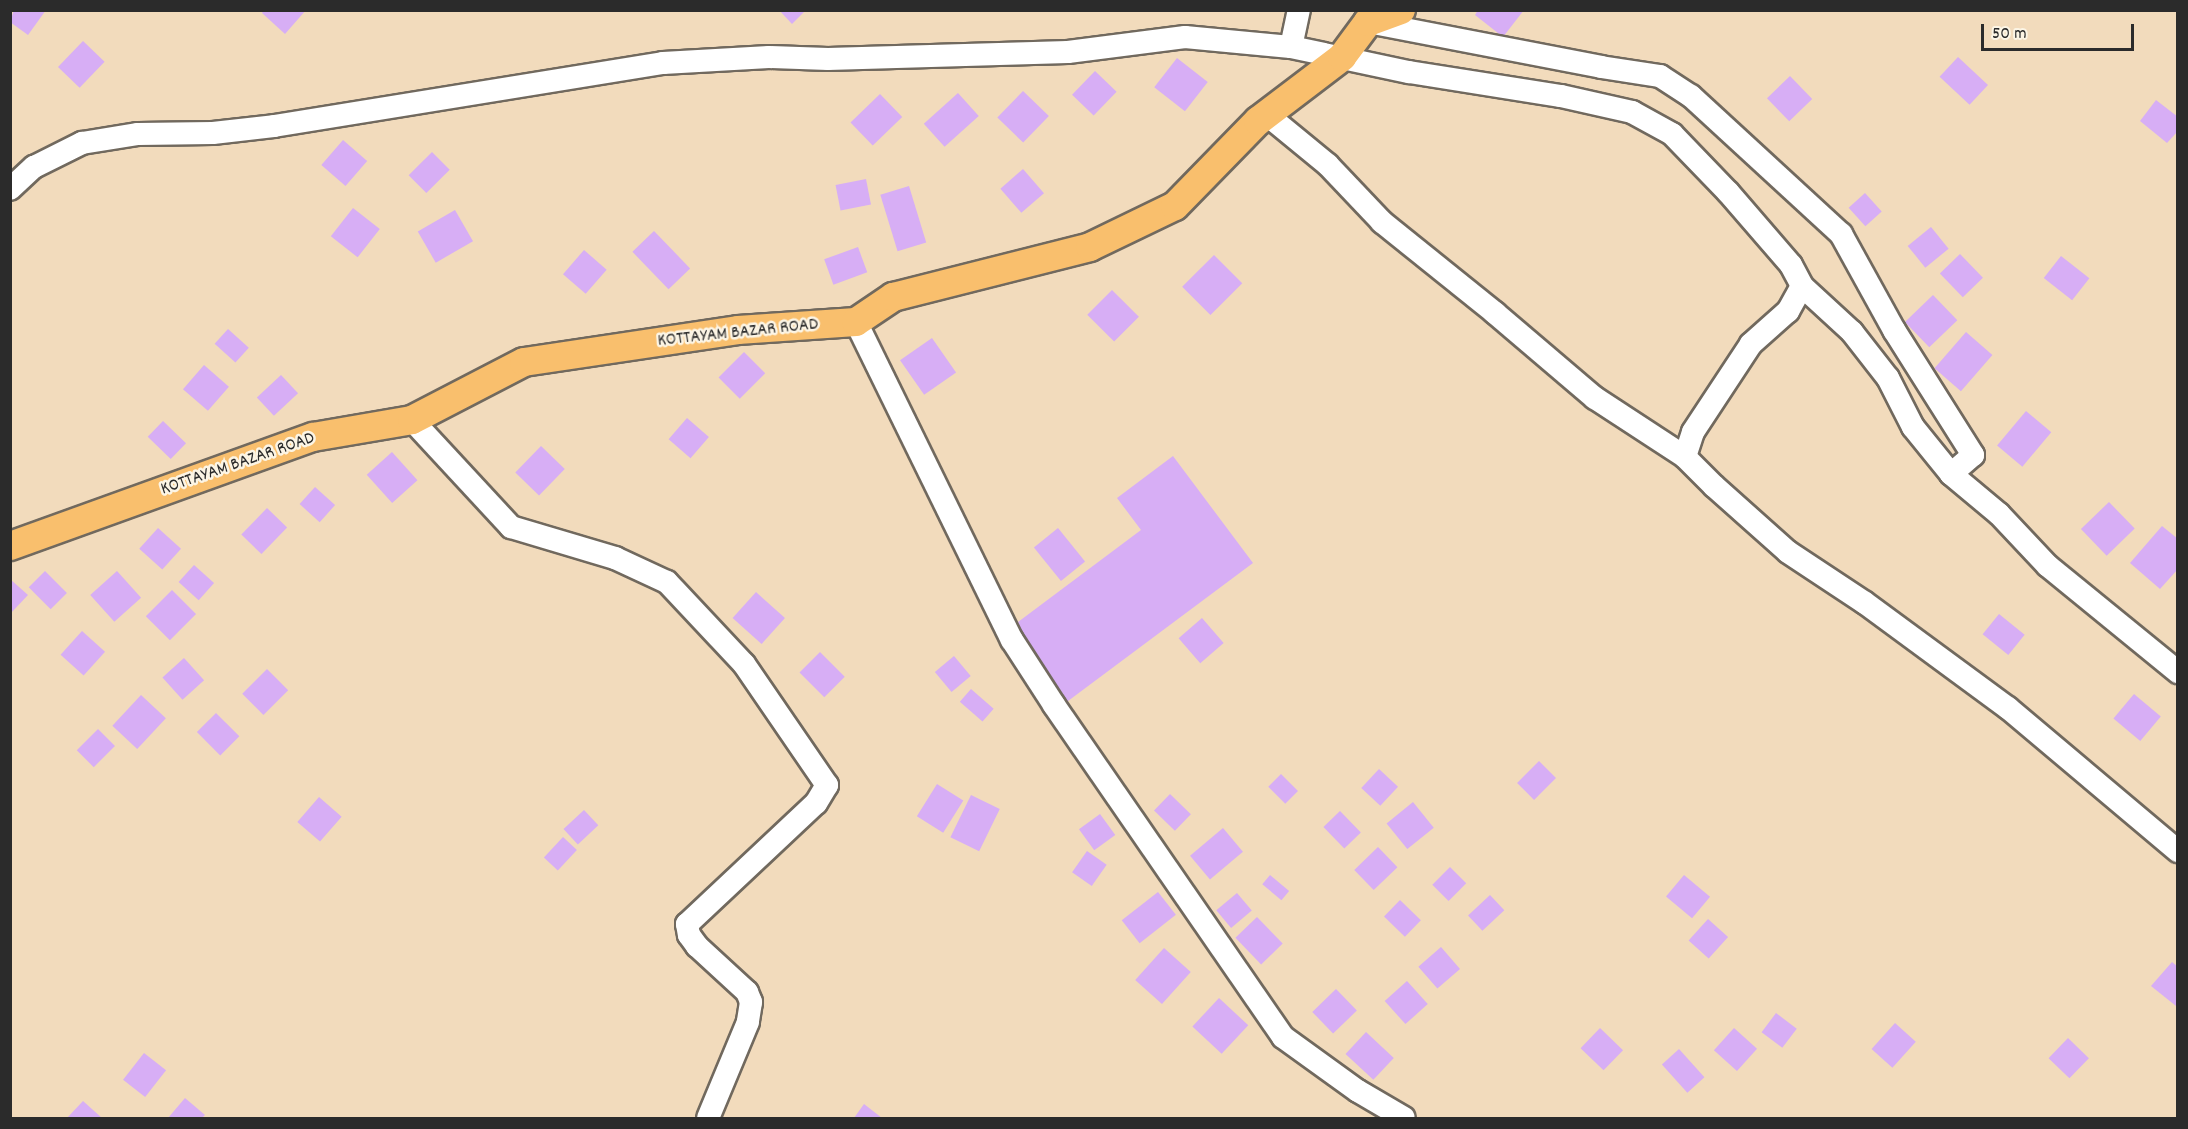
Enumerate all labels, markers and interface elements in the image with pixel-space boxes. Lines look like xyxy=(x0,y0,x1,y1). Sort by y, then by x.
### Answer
scale bar xyxy=(1984,12,2137,50)
text: 50 m xyxy=(1992,22,2027,47)
street label: KOTTAYAM BAZAR ROAD xyxy=(657,315,819,353)
street label: KOTTAYAM BAZAR ROAD xyxy=(158,429,318,501)

